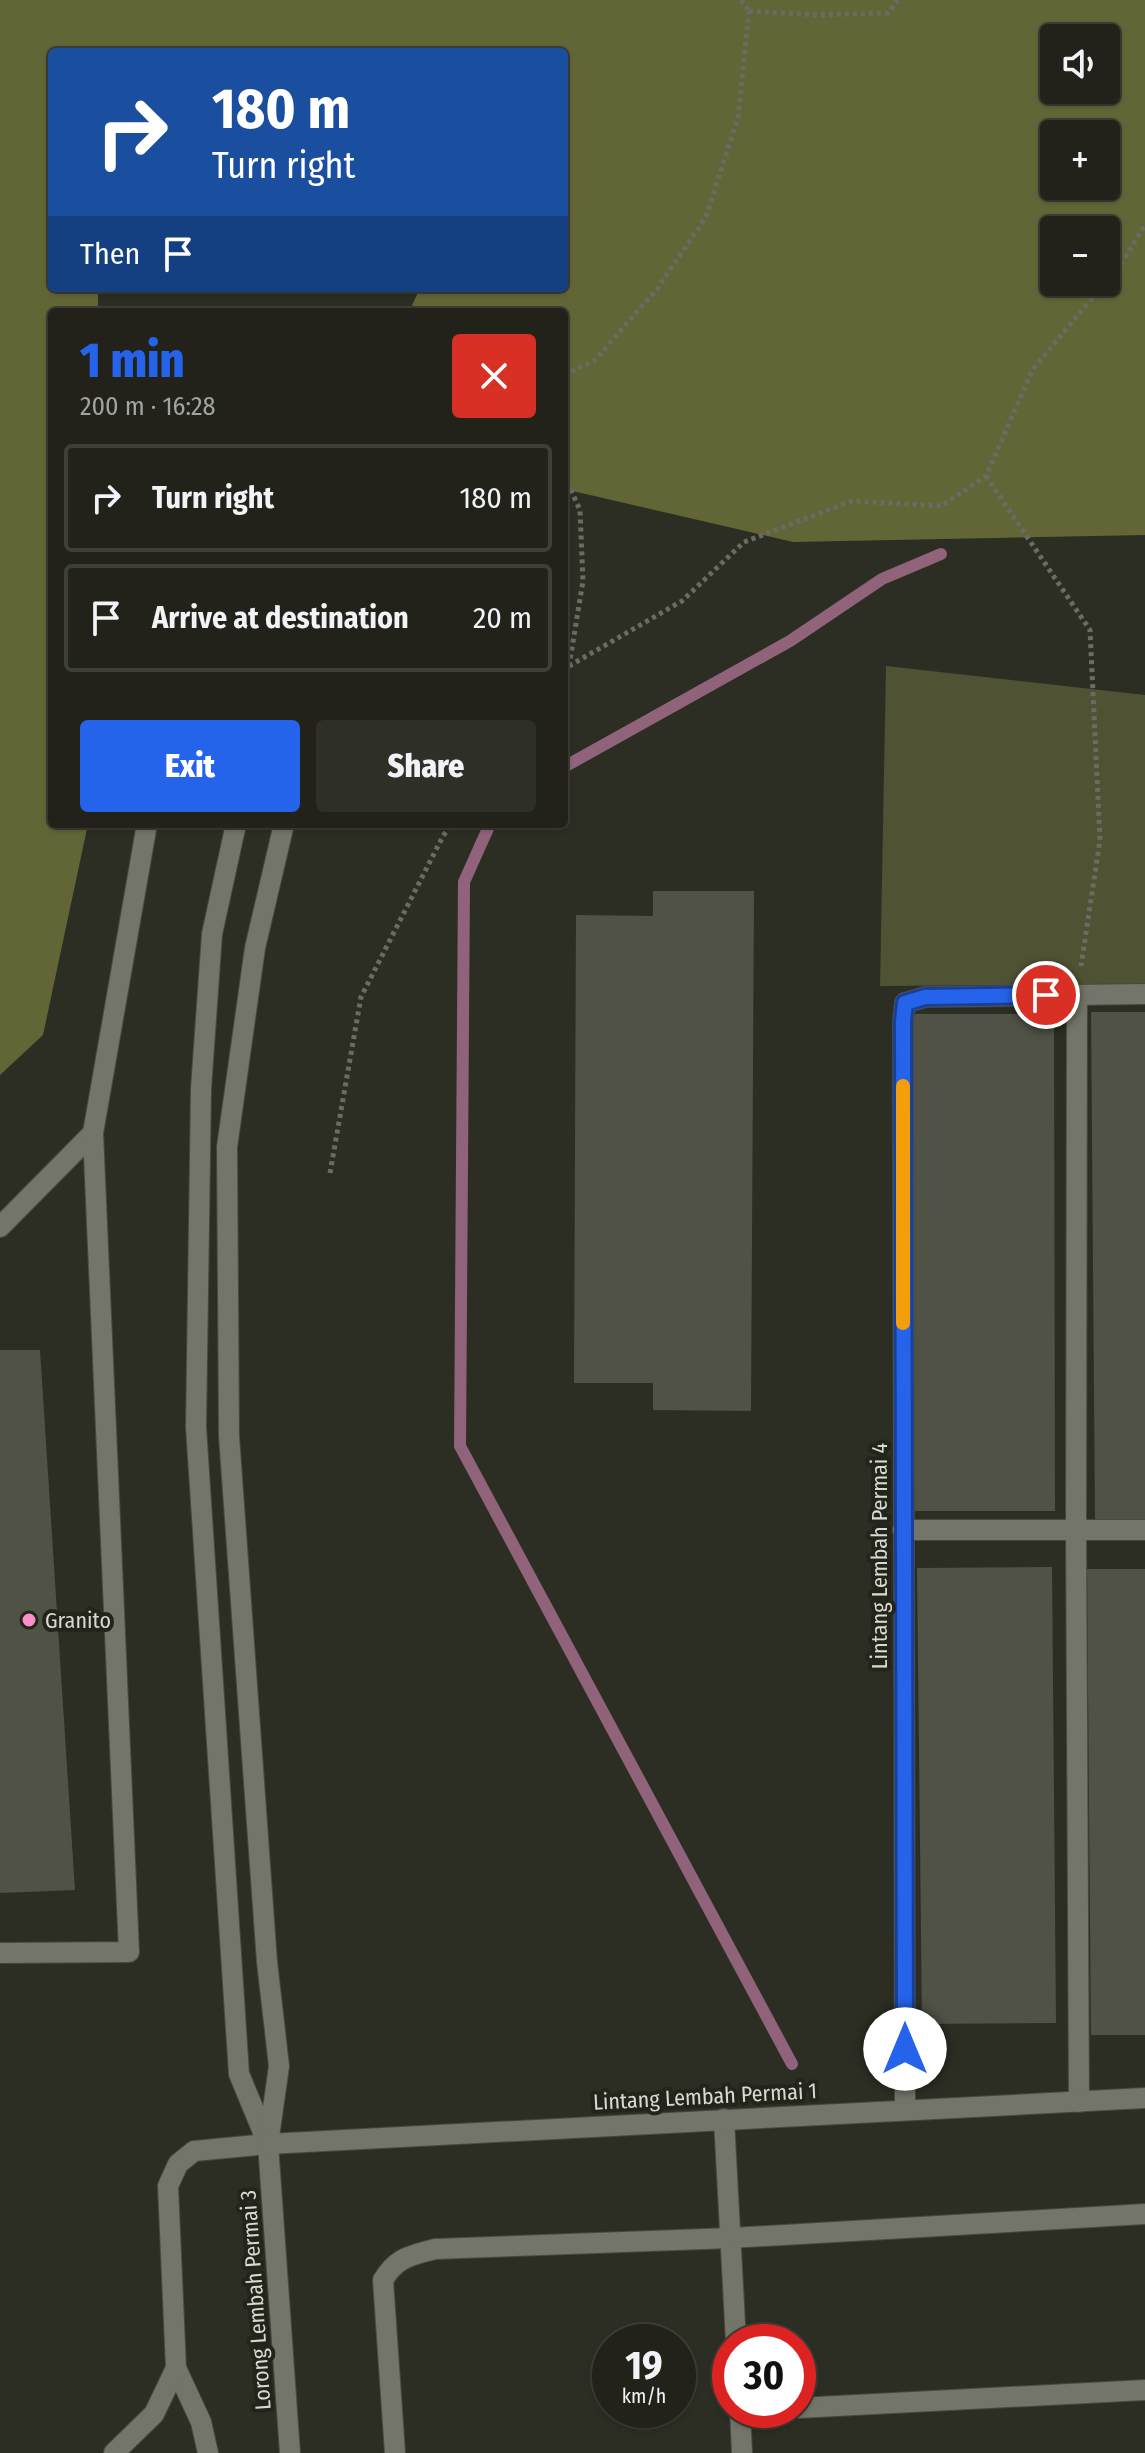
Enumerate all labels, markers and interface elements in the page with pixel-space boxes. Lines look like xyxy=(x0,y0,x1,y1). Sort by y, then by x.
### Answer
map controls xyxy=(1040,24,1120,296)
button: sound xyxy=(1040,24,1120,104)
text: 180 m xyxy=(212,76,350,143)
icon: right xyxy=(80,80,184,184)
button: + xyxy=(1040,120,1120,200)
text: Turn right xyxy=(212,144,355,188)
button: − xyxy=(1040,216,1120,296)
icon: arrive xyxy=(156,232,200,276)
text: Then xyxy=(80,236,140,272)
text: 1 min xyxy=(80,332,184,390)
button: close xyxy=(452,334,536,418)
text: 200 m · 16:28 xyxy=(80,391,215,422)
icon: right xyxy=(84,476,128,520)
text: Turn right xyxy=(152,480,274,516)
text: 180 m xyxy=(460,480,532,516)
icon: arrive xyxy=(84,596,128,640)
text: Arrive at destination xyxy=(152,600,409,636)
text: 20 m xyxy=(473,600,532,636)
button: Exit xyxy=(80,720,300,812)
button: Share xyxy=(316,720,536,812)
pin xyxy=(1012,961,1080,1029)
icon: arrive xyxy=(1024,973,1068,1017)
street label: Lintang Lembah Permai 4 xyxy=(866,1442,893,1669)
place label: Granito xyxy=(45,1607,111,1634)
marker: Granito xyxy=(20,1611,38,1629)
position arrow xyxy=(863,2007,947,2091)
street label: Lintang Lembah Permai 1 xyxy=(592,2077,818,2116)
street label: Lorong Lembah Permai 3 xyxy=(234,2189,277,2411)
speed limit sign: 30 xyxy=(712,2324,816,2428)
text: 19 xyxy=(625,2342,663,2390)
text: km/h xyxy=(622,2384,666,2408)

